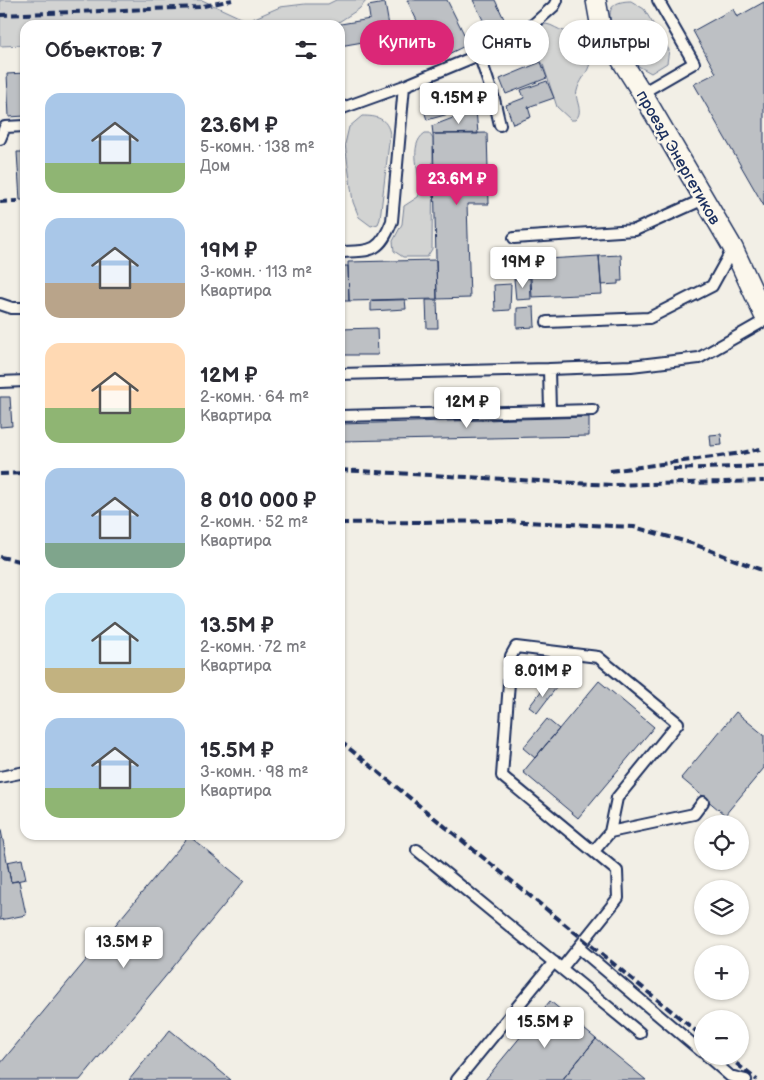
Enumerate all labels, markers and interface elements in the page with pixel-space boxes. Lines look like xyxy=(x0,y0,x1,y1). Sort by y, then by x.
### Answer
chip: Купить xyxy=(360,20,454,65)
chip: Снять xyxy=(464,20,549,65)
chip: Фильтры xyxy=(559,20,668,65)
icon: filters xyxy=(292,36,320,64)
text: Объектов: 7 xyxy=(45,38,163,63)
pin: 9.15M ₽ xyxy=(413,82,505,125)
street label: проезд Энергетиков xyxy=(632,87,724,229)
text: 9.15M ₽ xyxy=(431,89,487,108)
icon: home xyxy=(85,113,145,173)
text: 23.6M ₽ xyxy=(200,113,278,138)
text: 5-комн. · 138 m² xyxy=(200,138,315,157)
text: Дом xyxy=(200,157,230,176)
pin: 23.6M ₽ xyxy=(411,164,503,206)
text: 23.6M ₽ xyxy=(427,170,487,189)
icon: home xyxy=(85,238,145,298)
text: 19M ₽ xyxy=(200,238,257,263)
pin: 19M ₽ xyxy=(488,246,558,289)
text: 19M ₽ xyxy=(501,253,545,272)
text: 3-комн. · 113 m² xyxy=(200,263,312,282)
text: Квартира xyxy=(200,282,272,301)
icon: home xyxy=(85,363,145,423)
text: 12M ₽ xyxy=(200,363,257,388)
pin: 12M ₽ xyxy=(432,386,502,429)
text: 2-комн. · 64 m² xyxy=(200,388,309,407)
text: 12M ₽ xyxy=(445,393,489,412)
text: Квартира xyxy=(200,407,272,426)
icon: home xyxy=(85,488,145,548)
text: 8 010 000 ₽ xyxy=(200,488,316,513)
text: 2-комн. · 52 m² xyxy=(200,513,308,532)
text: Квартира xyxy=(200,532,272,551)
icon: home xyxy=(85,613,145,673)
text: 13.5M ₽ xyxy=(200,613,274,638)
text: 2-комн. · 72 m² xyxy=(200,638,306,657)
pin: 8.01M ₽ xyxy=(497,656,589,698)
text: Квартира xyxy=(200,657,272,676)
text: 8.01M ₽ xyxy=(514,662,572,681)
icon: home xyxy=(85,738,145,798)
text: 15.5M ₽ xyxy=(200,738,274,763)
text: 3-комн. · 98 m² xyxy=(200,763,308,782)
text: Квартира xyxy=(200,782,272,801)
map controls xyxy=(694,815,749,1065)
button: locate xyxy=(694,815,749,870)
button: layers xyxy=(694,880,749,935)
pin: 13.5M ₽ xyxy=(78,926,170,969)
text: 13.5M ₽ xyxy=(96,933,152,952)
button: + xyxy=(694,945,749,1000)
pin: 15.5M ₽ xyxy=(499,1006,591,1049)
button: − xyxy=(694,1010,749,1065)
text: 15.5M ₽ xyxy=(517,1013,573,1032)

